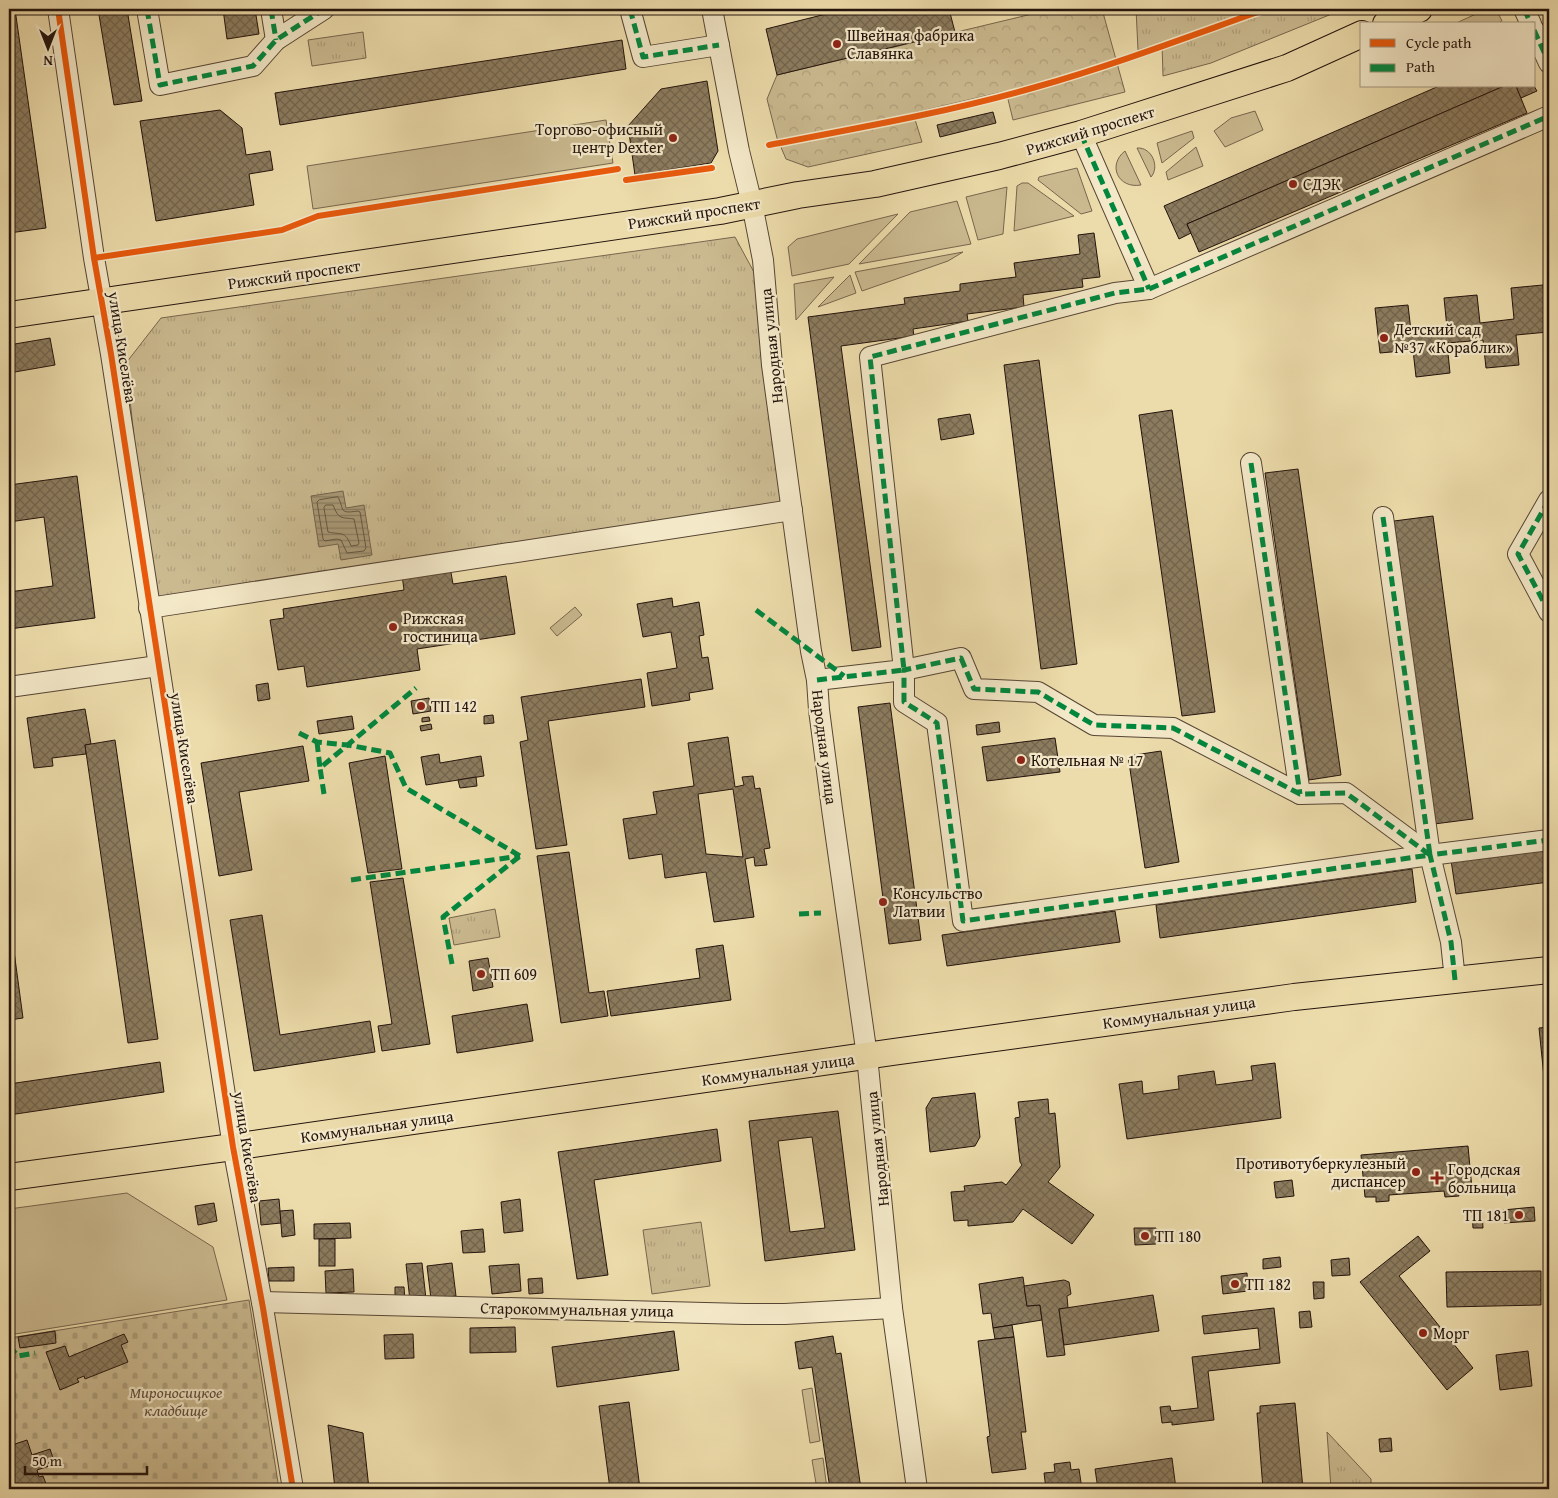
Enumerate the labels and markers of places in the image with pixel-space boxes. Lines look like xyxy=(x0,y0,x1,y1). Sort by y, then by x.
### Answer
place label: Швейная фабрика Славянка xyxy=(847,23,975,65)
marker: Швейная фабрика Славянка xyxy=(831,38,843,50)
place label: Торгово-офисный центр Dexter xyxy=(535,117,663,159)
marker: Торгово-офисный центр Dexter xyxy=(667,132,679,144)
place label: СДЭК xyxy=(1303,172,1341,196)
marker: СДЭК xyxy=(1287,178,1299,190)
place label: Детский сад №37 «Кораблик» xyxy=(1393,317,1513,359)
marker: Детский сад №37 «Кораблик» xyxy=(1378,332,1390,344)
place label: Рижская гостиница xyxy=(403,606,478,648)
marker: Рижская гостиница xyxy=(387,621,399,633)
place label: ТП 142 xyxy=(431,694,477,718)
marker: ТП 142 xyxy=(415,700,427,712)
place label: Котельная № 17 xyxy=(1031,748,1143,772)
marker: Котельная № 17 xyxy=(1015,754,1027,766)
place label: Консульство Латвии xyxy=(893,881,983,923)
marker: Консульство Латвии xyxy=(877,896,889,908)
place label: ТП 609 xyxy=(491,962,537,986)
marker: ТП 609 xyxy=(475,968,487,980)
place label: Противотуберкулезный диспансер xyxy=(1236,1151,1406,1193)
place label: Городская больница xyxy=(1448,1157,1521,1199)
marker: Противотуберкулезный диспансер xyxy=(1410,1166,1422,1178)
marker: Городская больница xyxy=(1430,1171,1444,1185)
place label: ТП 181 xyxy=(1463,1203,1509,1227)
marker: ТП 181 xyxy=(1513,1209,1525,1221)
place label: ТП 180 xyxy=(1155,1224,1201,1248)
marker: ТП 180 xyxy=(1139,1230,1151,1242)
place label: ТП 182 xyxy=(1245,1272,1291,1296)
marker: ТП 182 xyxy=(1229,1278,1241,1290)
place label: Морг xyxy=(1433,1321,1469,1345)
marker: Морг xyxy=(1417,1327,1429,1339)

